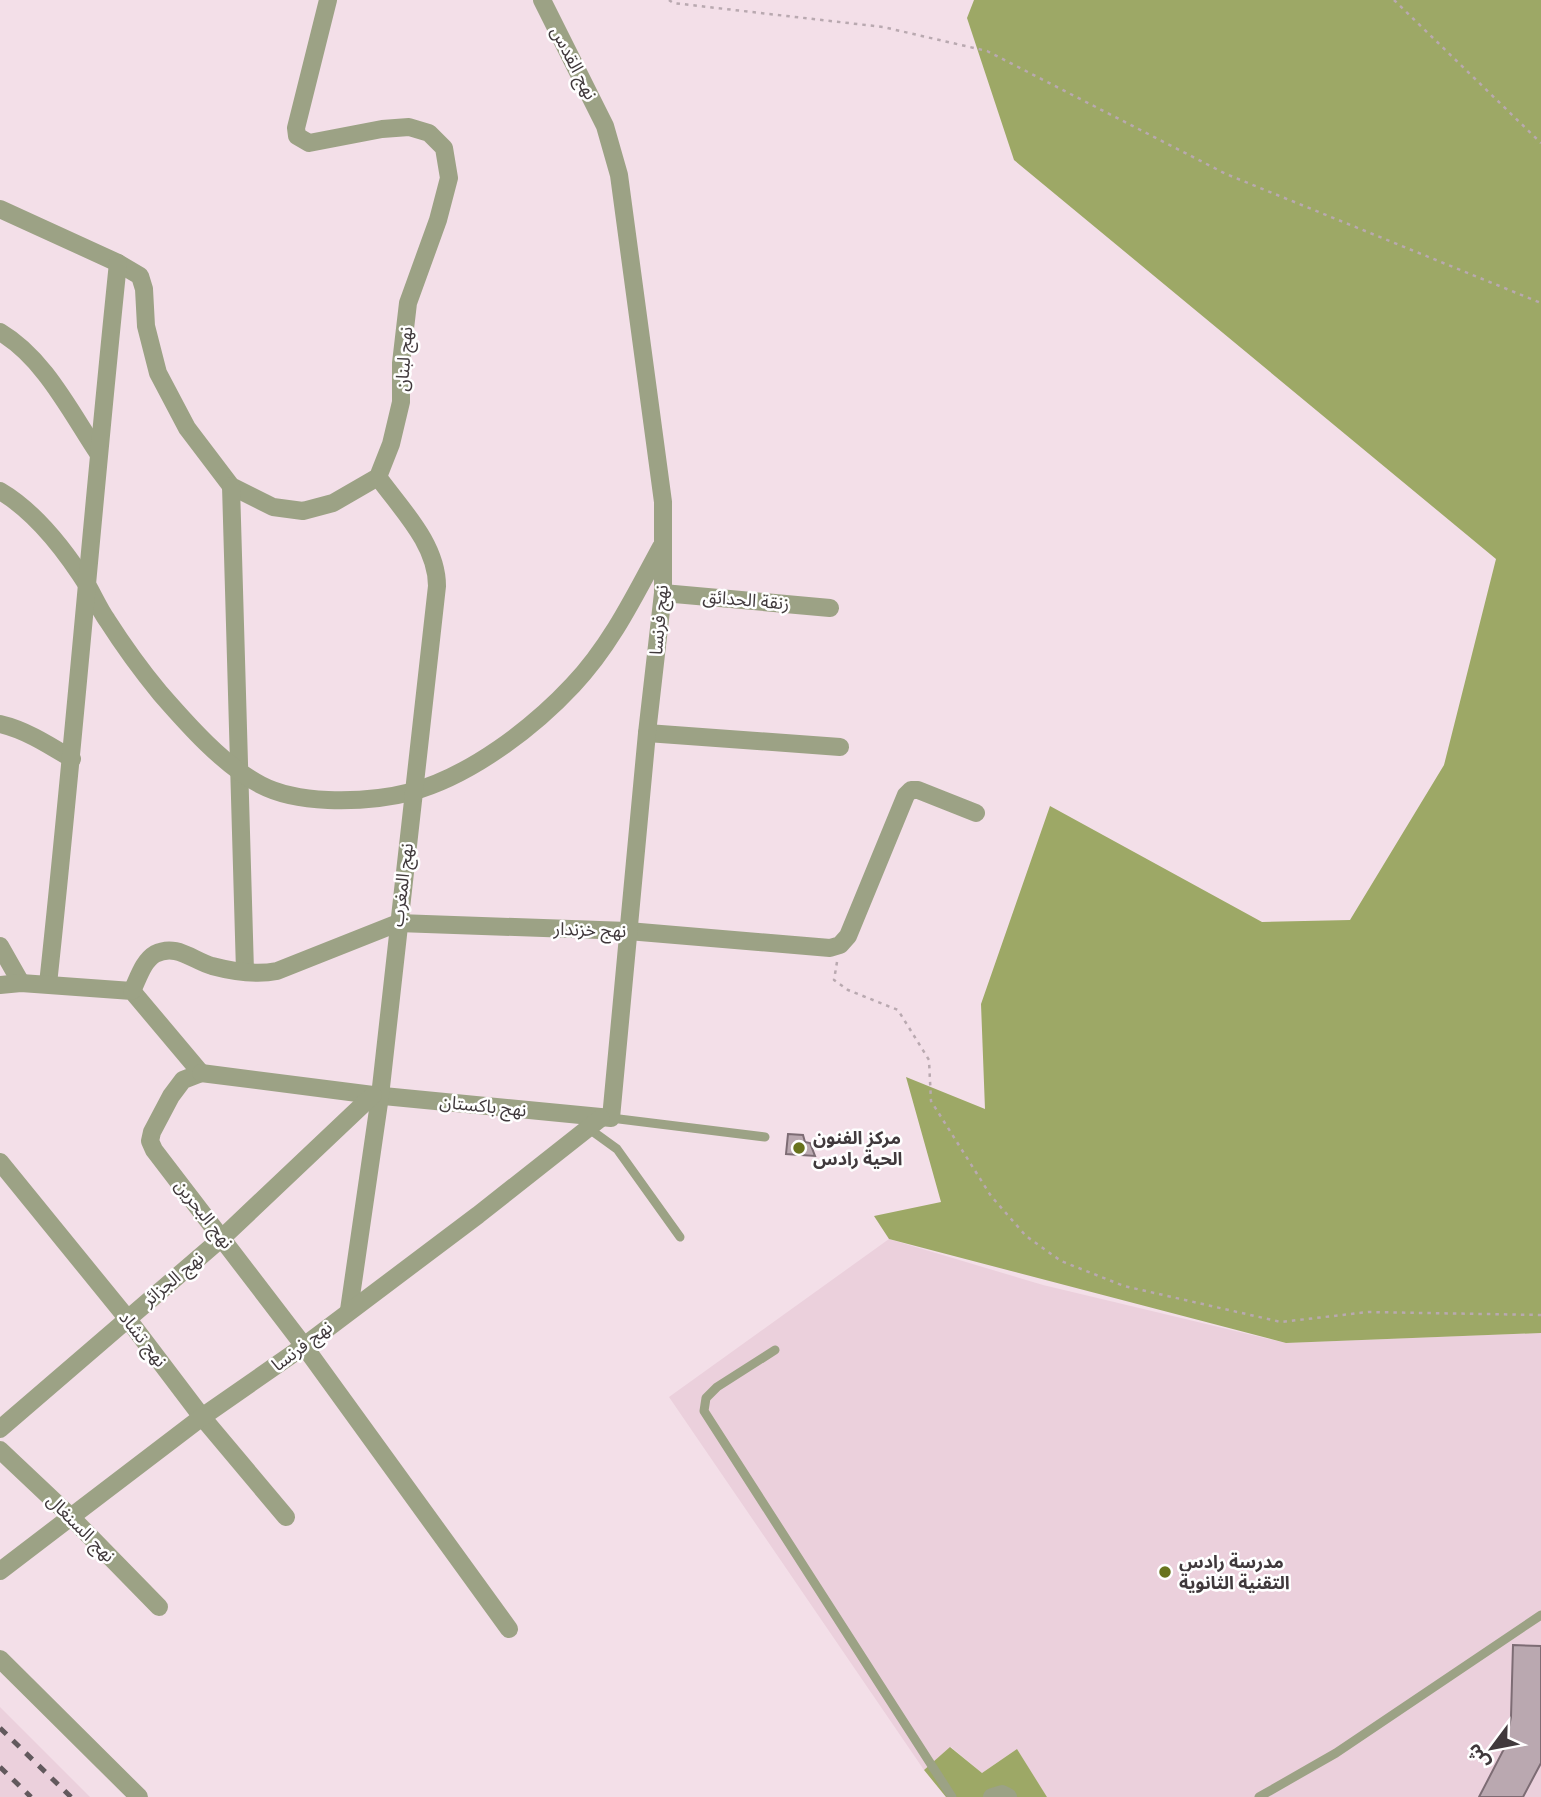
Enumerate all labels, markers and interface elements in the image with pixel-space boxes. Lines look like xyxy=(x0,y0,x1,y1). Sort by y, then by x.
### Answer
street label: نهج القدس xyxy=(544,23,602,104)
street label: نهج لبنان xyxy=(391,326,419,392)
street label: نهج فرنسا xyxy=(645,584,675,656)
street label: زنقة الحدائق xyxy=(702,585,790,615)
street label: نهج المغرب xyxy=(386,842,420,928)
street label: نهج خزندار xyxy=(552,918,627,944)
street label: نهج باكستان xyxy=(438,1090,528,1123)
place label: مركز الفنون الحية رادس xyxy=(813,1127,903,1170)
marker: مركز الفنون الحية رادس xyxy=(791,1140,807,1156)
street label: نهج البحرين xyxy=(169,1175,238,1254)
street label: نهج الجزائر xyxy=(137,1247,210,1313)
street label: نهج تشاد xyxy=(113,1307,172,1373)
street label: نهج فرنسا xyxy=(267,1316,338,1378)
street label: نهج السنغال xyxy=(41,1489,120,1568)
place label: مدرسة رادس التقنية الثانوية xyxy=(1179,1551,1290,1593)
marker: مدرسة رادس التقنية الثانوية xyxy=(1157,1564,1173,1580)
north arrow xyxy=(1457,1713,1527,1783)
text: ش xyxy=(1461,1740,1494,1774)

